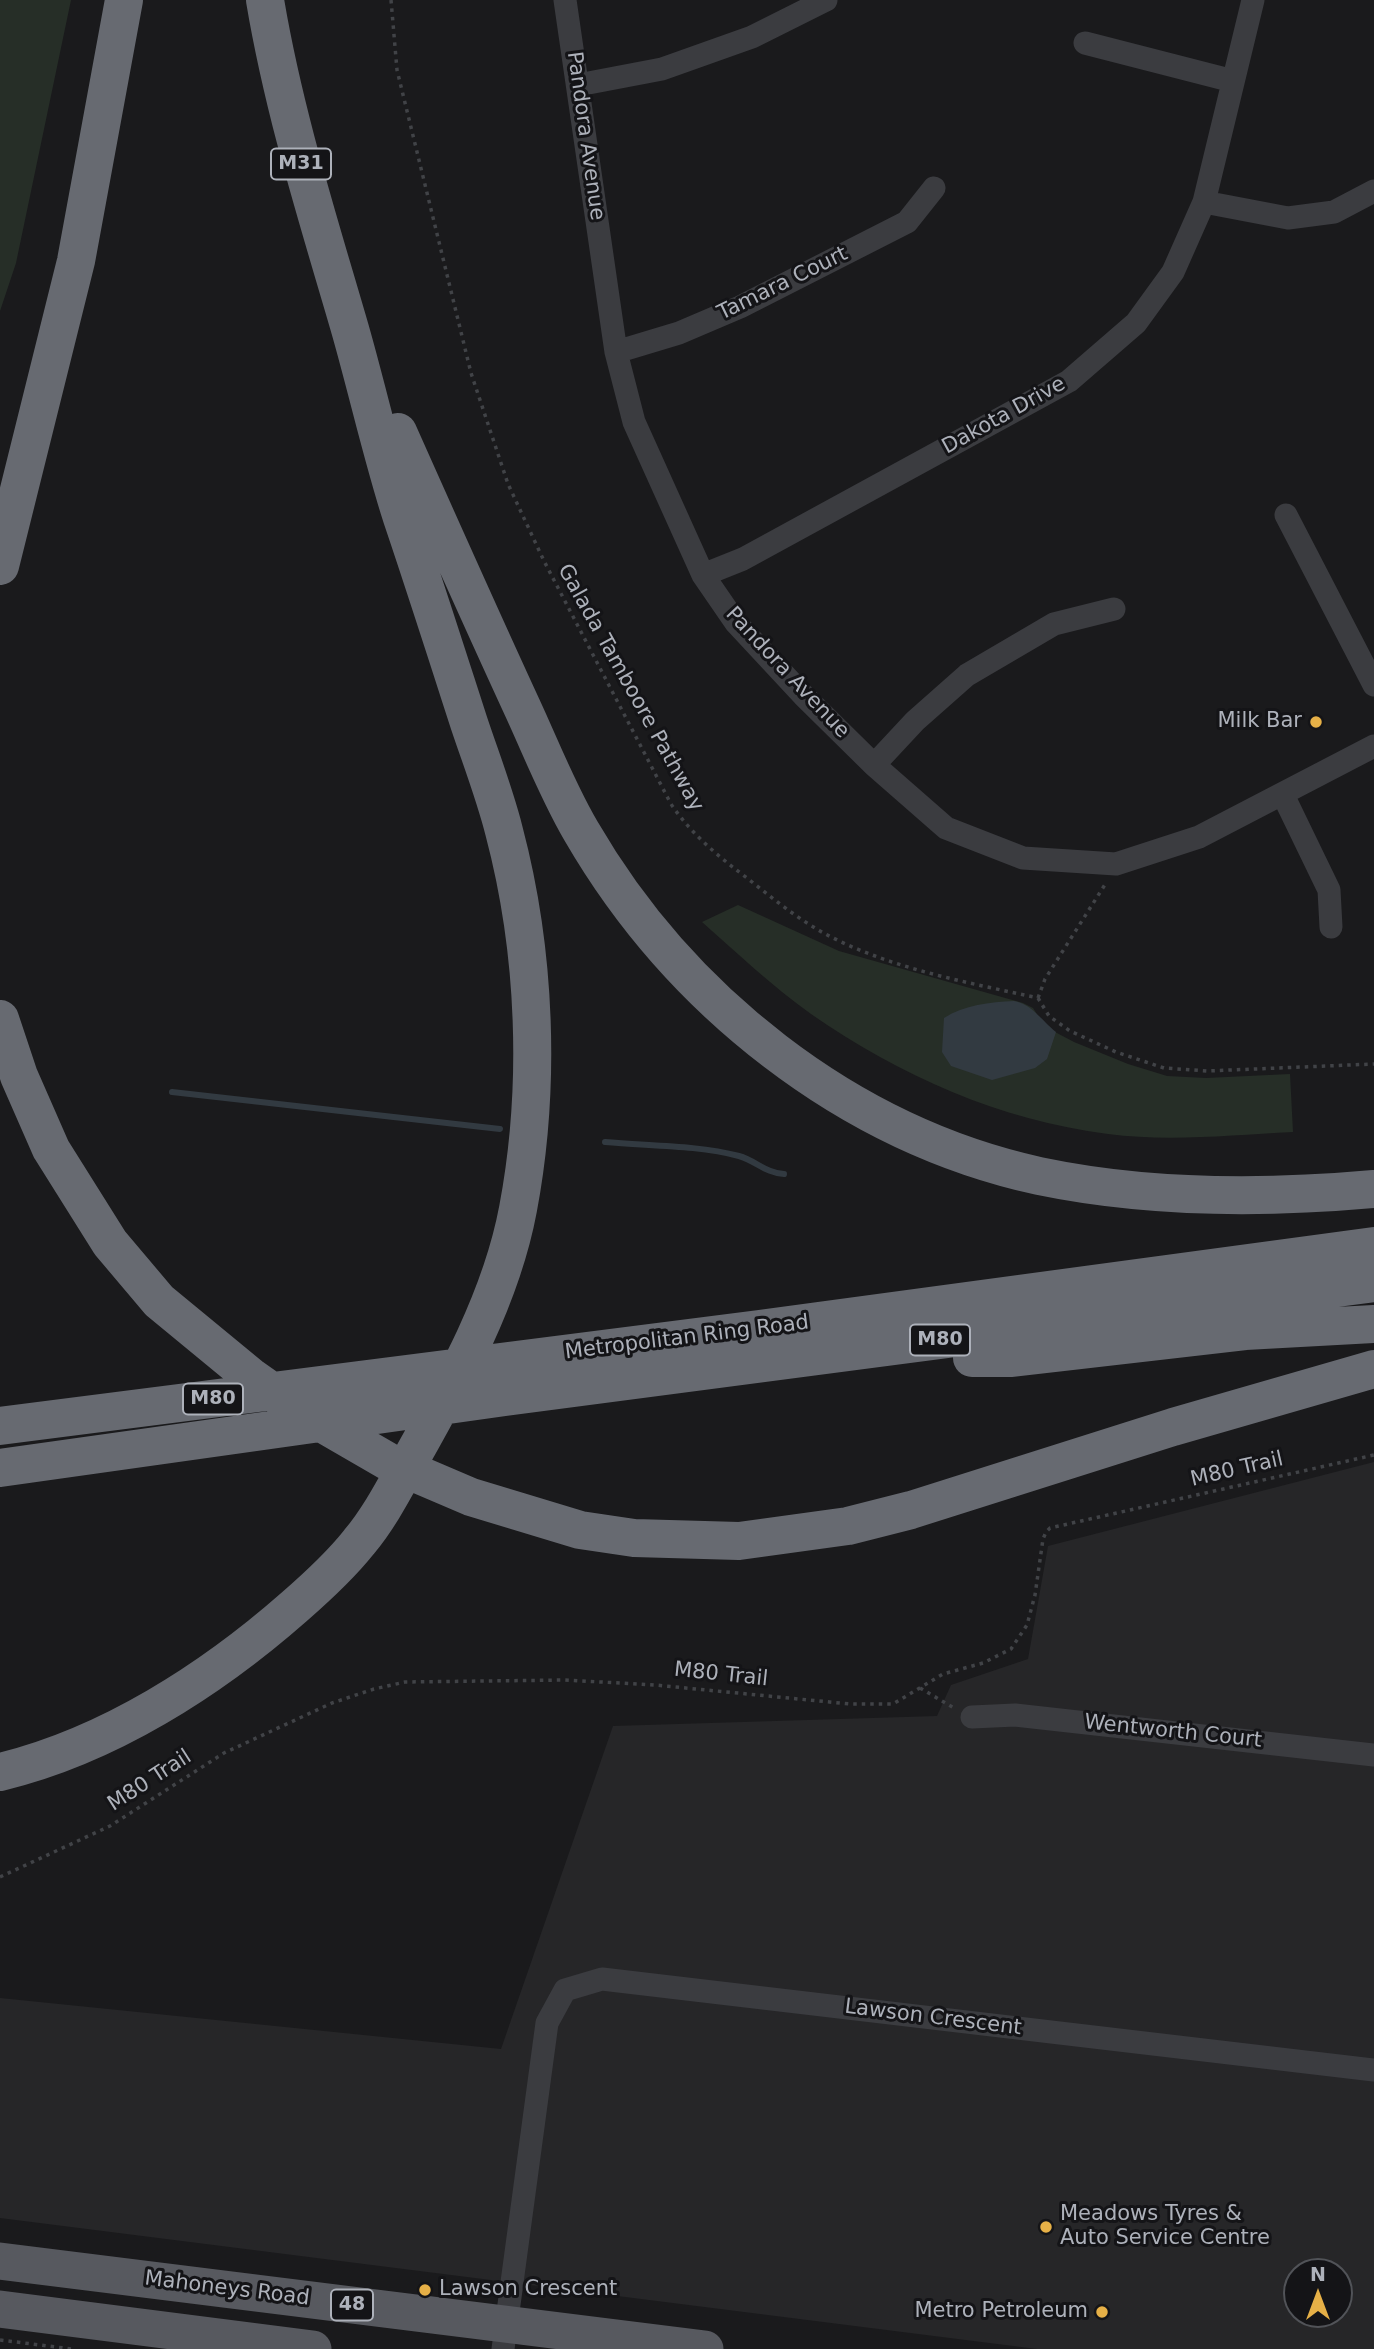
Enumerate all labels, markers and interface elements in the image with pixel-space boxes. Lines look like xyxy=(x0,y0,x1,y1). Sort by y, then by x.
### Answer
street label: Pandora Avenue xyxy=(561,50,609,222)
road number: M31 xyxy=(271,148,331,180)
street label: Tamara Court xyxy=(714,242,852,326)
street label: Dakota Drive xyxy=(938,372,1070,460)
street label: Galada Tamboore Pathway xyxy=(551,560,709,816)
street label: Pandora Avenue xyxy=(720,602,854,744)
place label: Milk Bar xyxy=(1217,709,1302,735)
marker: Milk Bar xyxy=(1308,714,1324,730)
street label: Metropolitan Ring Road xyxy=(564,1311,810,1365)
road number: M80 xyxy=(910,1324,970,1356)
road number: M80 xyxy=(183,1384,243,1414)
street label: M80 Trail xyxy=(1188,1447,1286,1493)
street label: M80 Trail xyxy=(673,1658,769,1692)
street label: Wentworth Court xyxy=(1083,1710,1263,1754)
street label: M80 Trail xyxy=(104,1745,196,1817)
street label: Lawson Crescent xyxy=(843,1995,1023,2041)
place label: Meadows Tyres & Auto Service Centre xyxy=(1060,2202,1270,2252)
marker: Meadows Tyres & Auto Service Centre xyxy=(1038,2219,1054,2235)
north arrow xyxy=(1283,2258,1353,2328)
text: N xyxy=(1310,2263,1326,2285)
street label: Mahoneys Road xyxy=(143,2266,311,2312)
place label: Lawson Crescent xyxy=(439,2277,617,2303)
marker: Lawson Crescent xyxy=(417,2282,433,2298)
road number: 48 xyxy=(331,2290,373,2320)
place label: Metro Petroleum xyxy=(914,2299,1088,2325)
marker: Metro Petroleum xyxy=(1094,2304,1110,2320)

